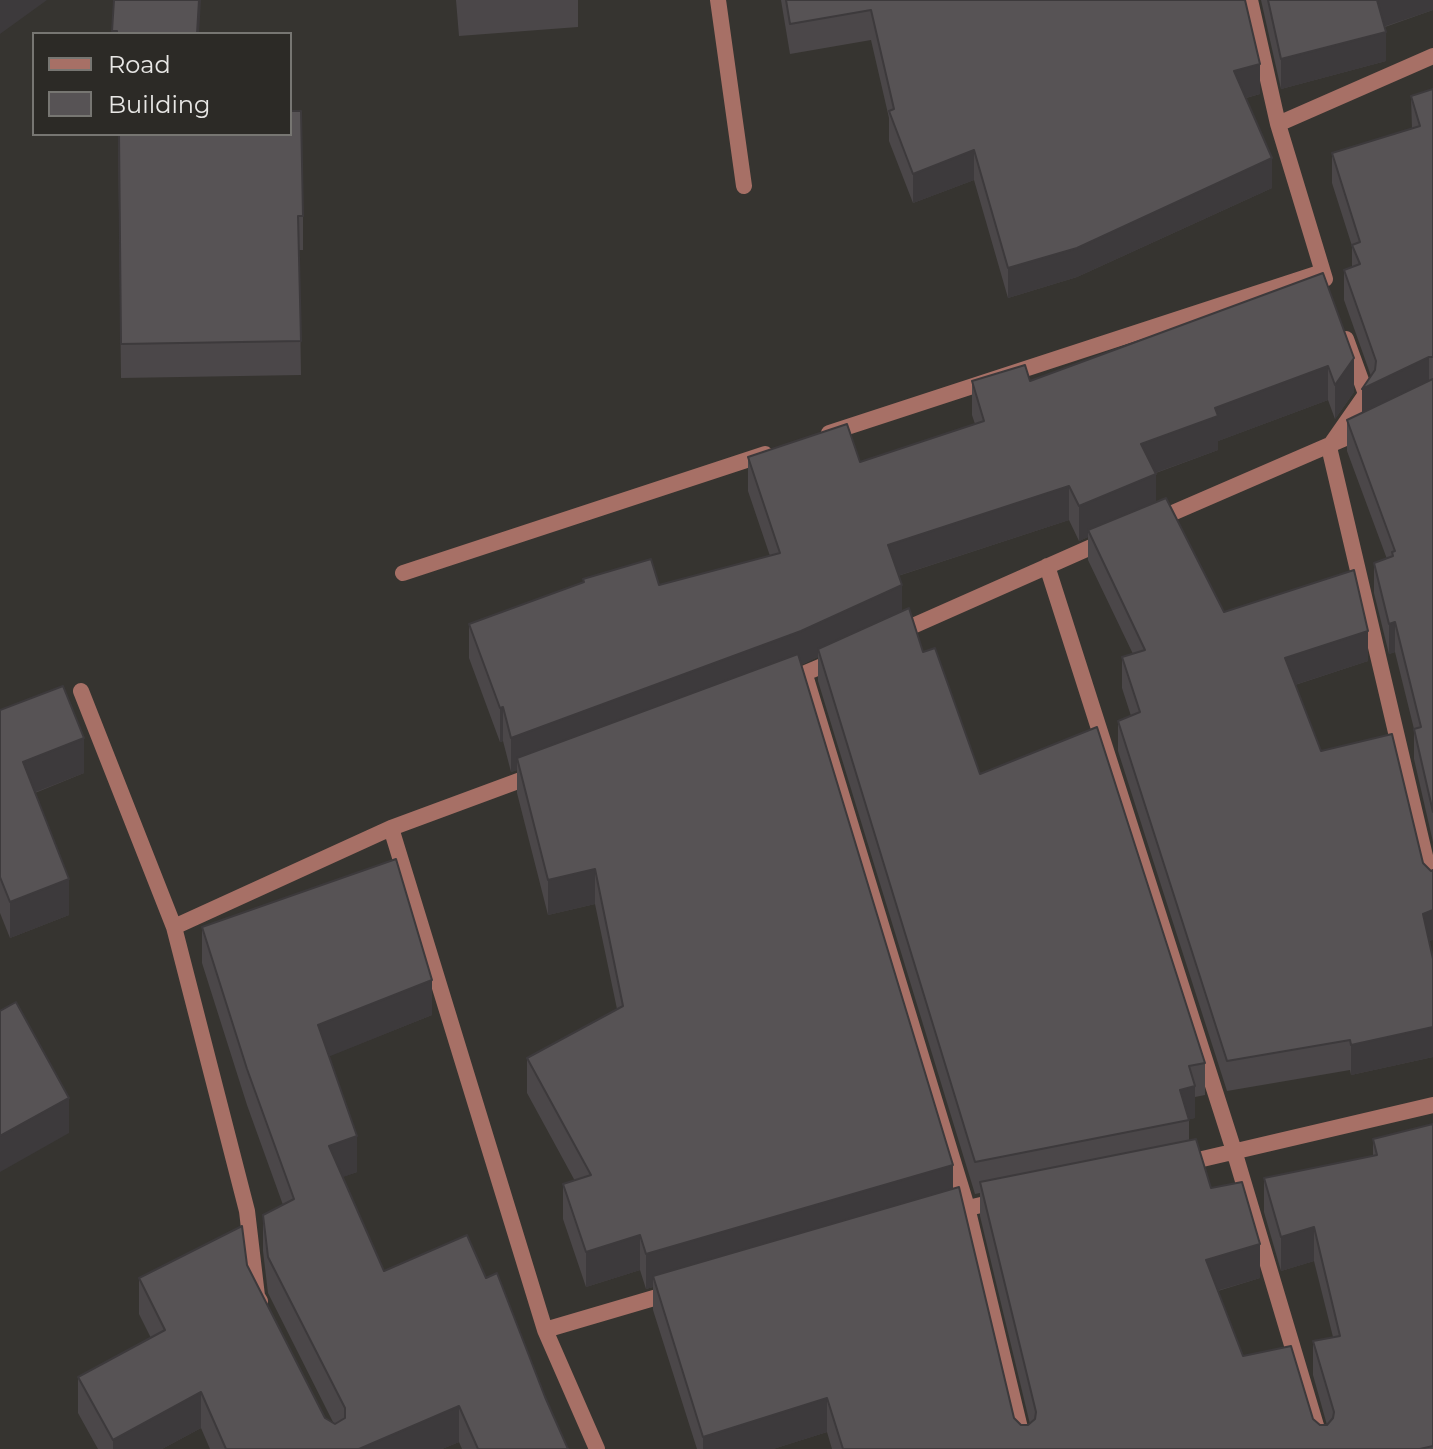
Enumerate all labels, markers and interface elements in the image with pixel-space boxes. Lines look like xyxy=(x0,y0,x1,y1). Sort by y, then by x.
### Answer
legend xyxy=(32,32,292,136)
text: Road xyxy=(108,50,171,79)
text: Building xyxy=(108,90,211,119)

